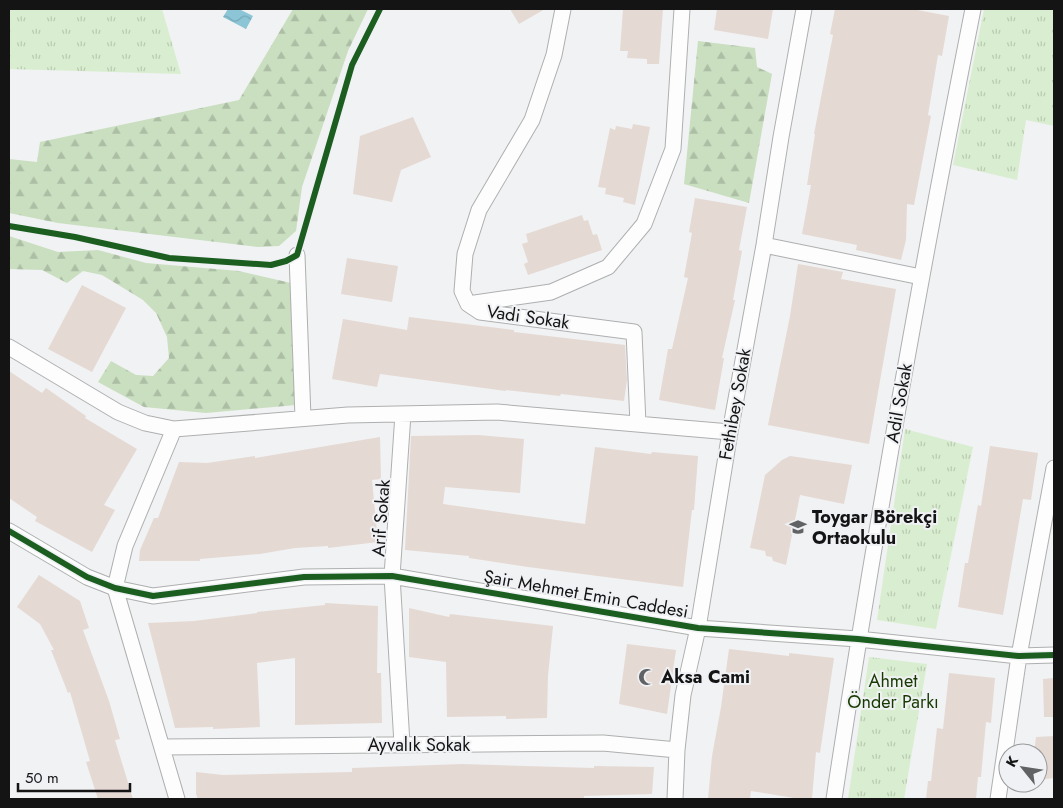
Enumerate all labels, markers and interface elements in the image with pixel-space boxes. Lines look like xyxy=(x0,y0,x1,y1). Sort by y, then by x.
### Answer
street label: Vadi Sokak xyxy=(485,298,571,336)
street label: Fethibey Sokak xyxy=(712,346,758,462)
street label: Adil Sokak xyxy=(879,361,919,445)
street label: Arif Sokak xyxy=(365,478,397,558)
place label: Toygar Börekçi Ortaokulu xyxy=(812,504,937,551)
school or university icon: Toygar Börekçi Ortaokulu xyxy=(788,517,808,537)
street label: Şair Mehmet Emin Caddesi xyxy=(482,563,690,625)
place label: Aksa Cami xyxy=(660,664,750,690)
mosque icon: Aksa Cami xyxy=(637,667,657,687)
park label: Ahmet Önder Parkı xyxy=(847,668,939,715)
street label: Ayvalık Sokak xyxy=(368,732,470,758)
north arrow xyxy=(998,743,1048,793)
text: K xyxy=(1001,752,1023,771)
scale bar xyxy=(18,760,130,792)
text: 50 m xyxy=(25,767,59,789)

